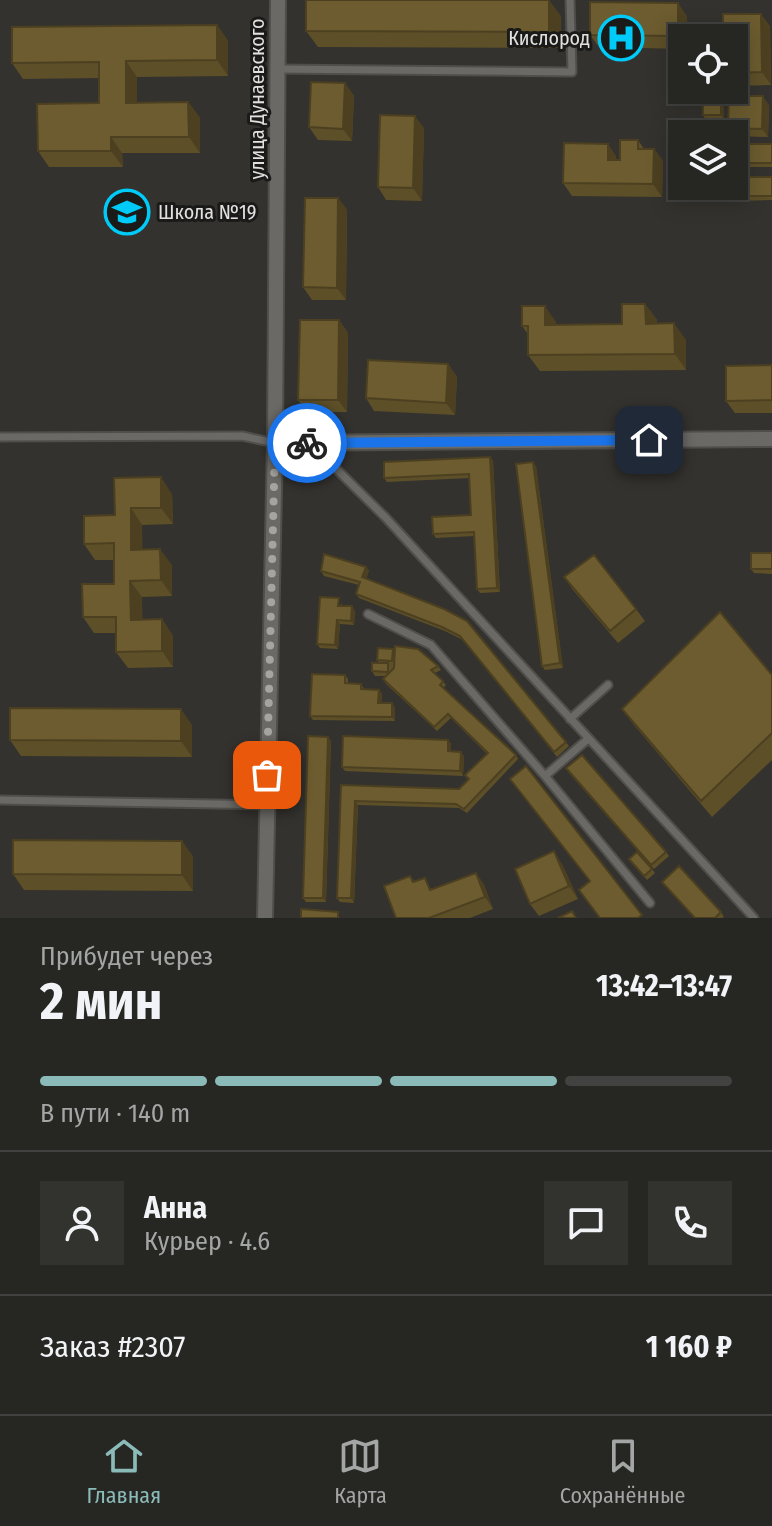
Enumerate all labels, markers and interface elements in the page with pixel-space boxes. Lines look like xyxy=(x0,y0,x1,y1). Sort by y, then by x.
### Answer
hospital icon: Кислород xyxy=(597,14,645,62)
street label: улица Дунаевского xyxy=(245,18,269,180)
map controls xyxy=(668,24,748,200)
button: locate xyxy=(668,24,748,104)
place label: Кислород xyxy=(508,26,590,50)
button: layers xyxy=(668,120,748,200)
school or university icon: Школа №19 xyxy=(103,188,151,236)
place label: Школа №19 xyxy=(158,200,256,224)
courier xyxy=(267,403,347,483)
pin xyxy=(615,406,683,474)
icon: home xyxy=(627,418,671,462)
icon: bike xyxy=(285,421,329,465)
pin xyxy=(233,741,301,809)
icon: bag xyxy=(245,753,289,797)
text: Прибудет через xyxy=(40,941,213,972)
text: 13:42–13:47 xyxy=(596,968,732,1004)
text: 2 мин xyxy=(40,970,162,1033)
text: В пути · 140 m xyxy=(40,1098,190,1129)
button: person xyxy=(40,1181,124,1265)
button: chat xyxy=(544,1181,628,1265)
button: phone xyxy=(648,1181,732,1265)
text: Анна xyxy=(144,1190,207,1226)
text: Курьер · 4.6 xyxy=(144,1226,270,1257)
text: Заказ #2307 xyxy=(40,1329,186,1365)
text: 1 160 ₽ xyxy=(646,1329,732,1365)
tab: Главная xyxy=(87,1434,161,1509)
tab: Карта xyxy=(334,1434,387,1509)
tab: Сохранённые xyxy=(560,1434,685,1509)

